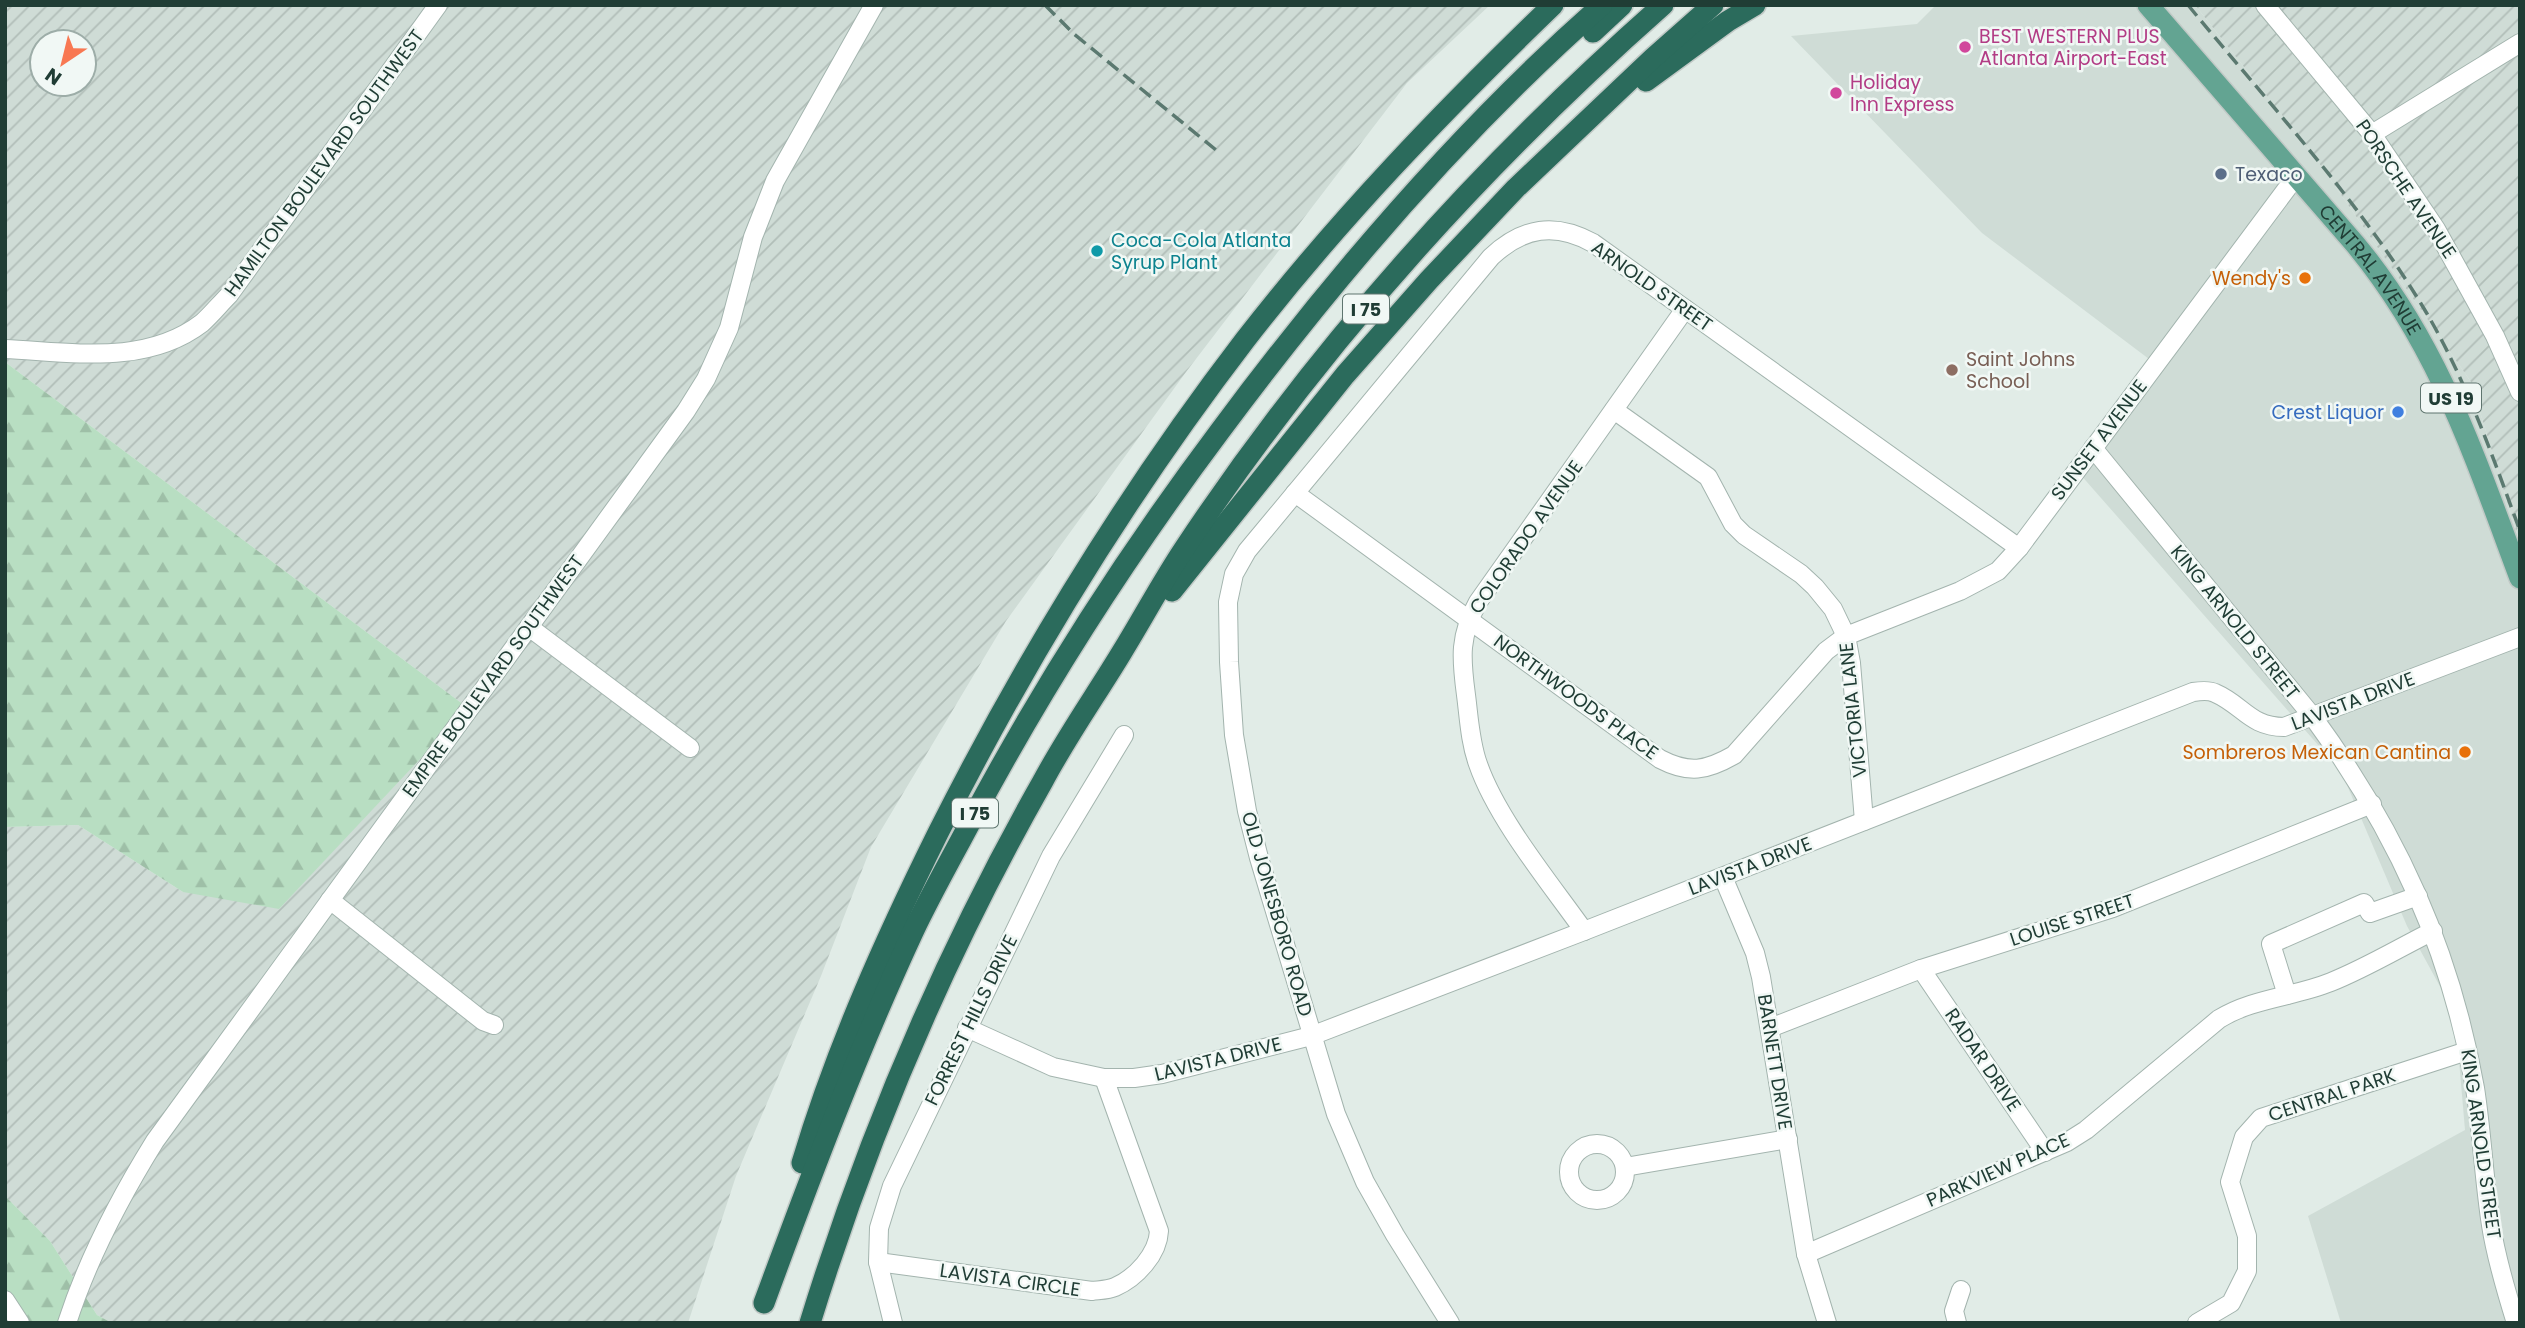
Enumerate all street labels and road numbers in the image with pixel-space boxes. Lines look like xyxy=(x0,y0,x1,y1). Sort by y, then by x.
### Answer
street label: HAMILTON BOULEVARD SOUTHWEST xyxy=(218,24,430,302)
street label: PORSCHE AVENUE xyxy=(2349,114,2463,264)
street label: CENTRAL AVENUE xyxy=(2313,198,2428,340)
street label: ARNOLD STREET xyxy=(1586,234,1718,338)
road number: I 75 xyxy=(1343,295,1389,324)
street label: SUNSET AVENUE xyxy=(2045,374,2153,506)
road number: US 19 xyxy=(2421,384,2481,412)
street label: COLORADO AVENUE xyxy=(1463,455,1589,619)
street label: KING ARNOLD STREET xyxy=(2164,539,2306,705)
street label: EMPIRE BOULEVARD SOUTHWEST xyxy=(396,549,590,803)
street label: NORTHWOODS PLACE xyxy=(1488,628,1664,766)
street label: VICTORIA LANE xyxy=(1832,641,1874,779)
street label: LAVISTA DRIVE xyxy=(2287,665,2419,737)
road number: I 75 xyxy=(952,798,998,828)
street label: OLD JONESBORO ROAD xyxy=(1235,808,1319,1020)
street label: LAVISTA DRIVE xyxy=(1684,830,1816,902)
street label: LOUISE STREET xyxy=(2006,887,2138,953)
street label: FORREST HILLS DRIVE xyxy=(918,930,1024,1110)
street label: BARNETT DRIVE xyxy=(1751,992,1799,1132)
street label: RADAR DRIVE xyxy=(1938,1003,2028,1117)
street label: LAVISTA DRIVE xyxy=(1152,1030,1284,1088)
street label: KING ARNOLD STREET xyxy=(2454,1047,2508,1241)
street label: CENTRAL PARK xyxy=(2265,1062,2399,1128)
street label: PARKVIEW PLACE xyxy=(1922,1126,2074,1214)
street label: LAVISTA CIRCLE xyxy=(938,1257,1082,1303)

